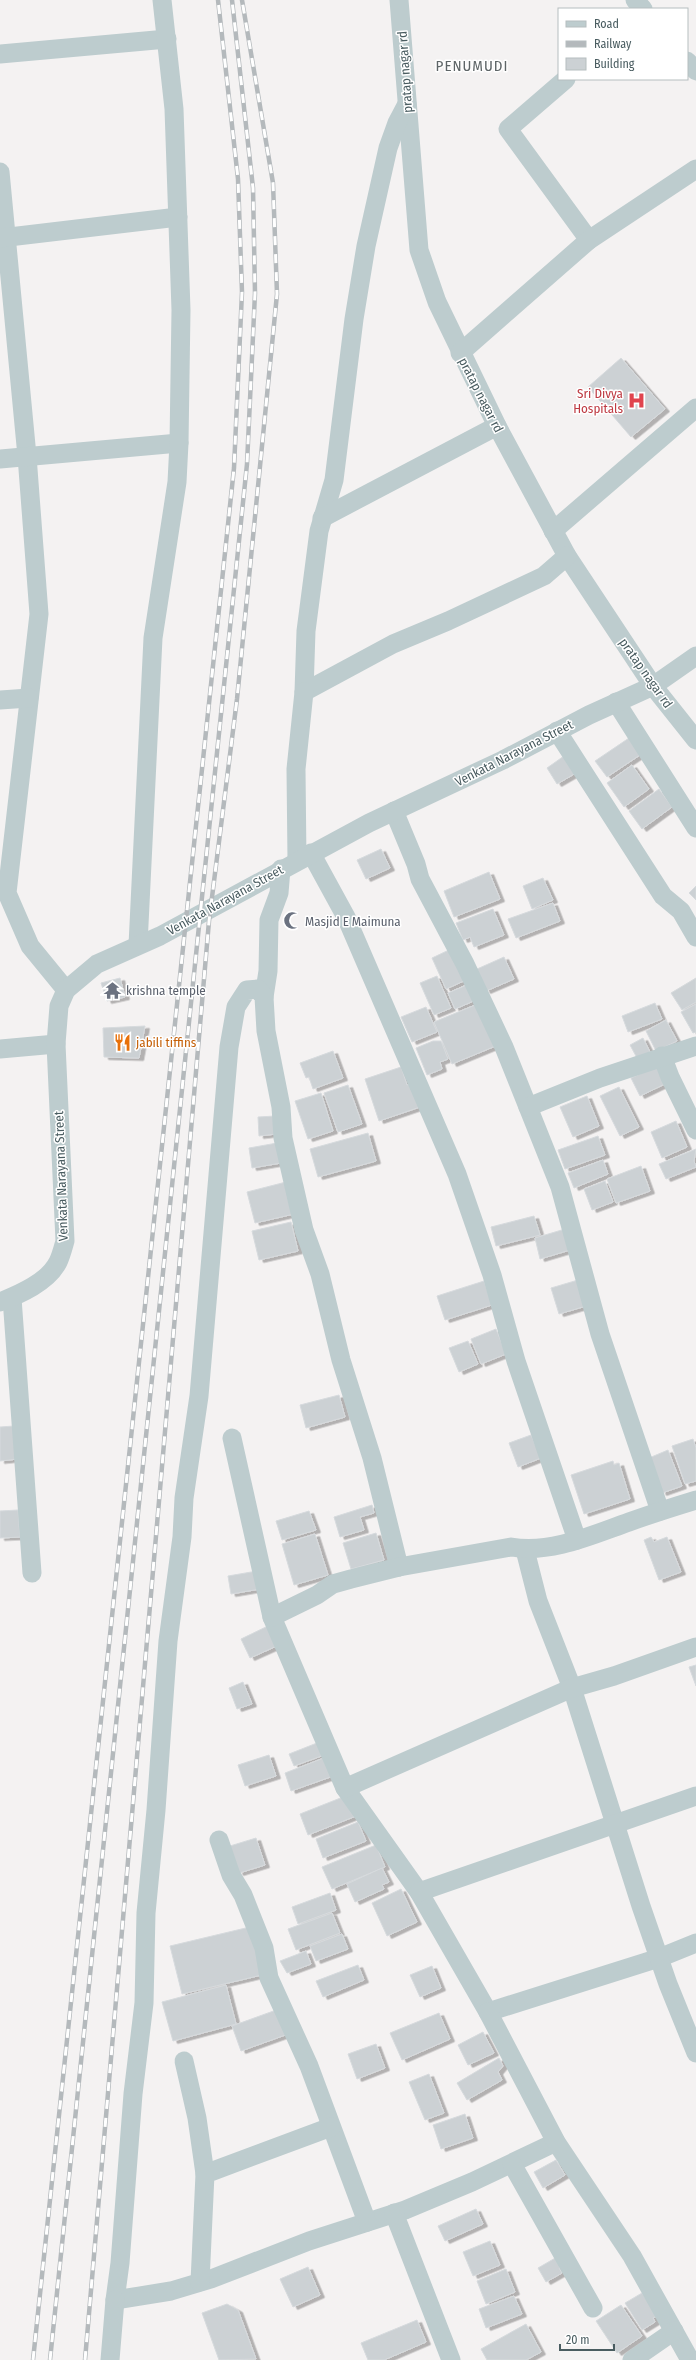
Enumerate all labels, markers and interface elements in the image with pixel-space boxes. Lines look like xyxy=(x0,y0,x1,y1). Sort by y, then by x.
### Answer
legend xyxy=(558,8,688,80)
text: Road xyxy=(594,17,619,31)
street label: pratap nagar rd xyxy=(395,31,415,113)
text: Railway xyxy=(594,37,632,51)
district label: PENUMUDI xyxy=(436,57,508,75)
text: Building xyxy=(594,57,635,71)
street label: pratap nagar rd xyxy=(456,355,506,435)
place label: Sri Divya Hospitals xyxy=(573,386,623,416)
hospital icon: Sri Divya Hospitals xyxy=(626,390,646,410)
street label: pratap nagar rd xyxy=(616,635,676,711)
street label: Venkata Narayana Street xyxy=(453,716,576,789)
street label: Venkata Narayana Street xyxy=(164,862,286,938)
mosque icon: Masjid E Maimuna xyxy=(282,911,302,931)
place label: Masjid E Maimuna xyxy=(305,914,401,929)
temple icon: krishna temple xyxy=(103,980,123,1000)
place label: krishna temple xyxy=(126,983,206,998)
restaurant icon: jabili tiffins xyxy=(113,1032,133,1052)
place label: jabili tiffins xyxy=(135,1035,197,1050)
street label: Venkata Narayana Street xyxy=(51,1110,71,1241)
scale bar xyxy=(560,2326,614,2352)
text: 20 m xyxy=(566,2333,590,2347)

